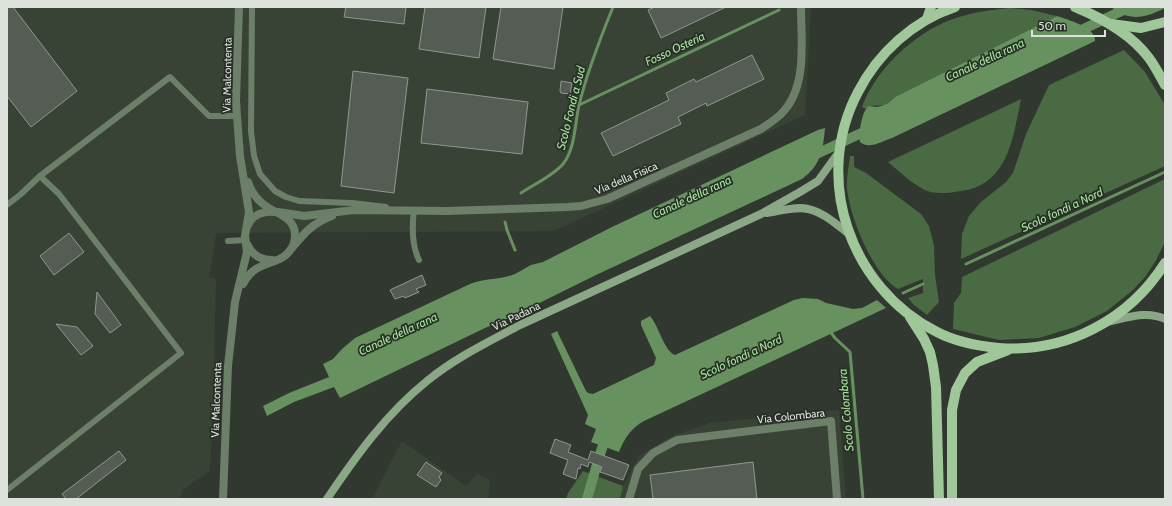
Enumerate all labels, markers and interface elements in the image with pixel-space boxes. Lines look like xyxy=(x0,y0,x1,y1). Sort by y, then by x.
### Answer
scale bar xyxy=(1032,12,1105,38)
text: 50 m xyxy=(1038,18,1066,33)
water label: Fosso Osteria xyxy=(642,28,707,69)
water label: Canale della rana xyxy=(943,35,1027,84)
street label: Via Malcontenta xyxy=(219,36,235,113)
water label: Scolo Fondi a Sud xyxy=(553,64,588,151)
street label: Via della Fisica xyxy=(592,158,660,198)
water label: Canale della rana xyxy=(650,172,734,221)
water label: Scolo fondi a Nord xyxy=(1018,184,1106,235)
street label: Via Padana xyxy=(490,298,543,334)
water label: Canale della rana xyxy=(356,309,440,358)
water label: Scolo fondi a Nord xyxy=(697,331,785,382)
street label: Via Malcontenta xyxy=(208,361,224,438)
water label: Scolo Colombara xyxy=(834,368,857,452)
street label: Via Colombara xyxy=(756,405,826,427)

